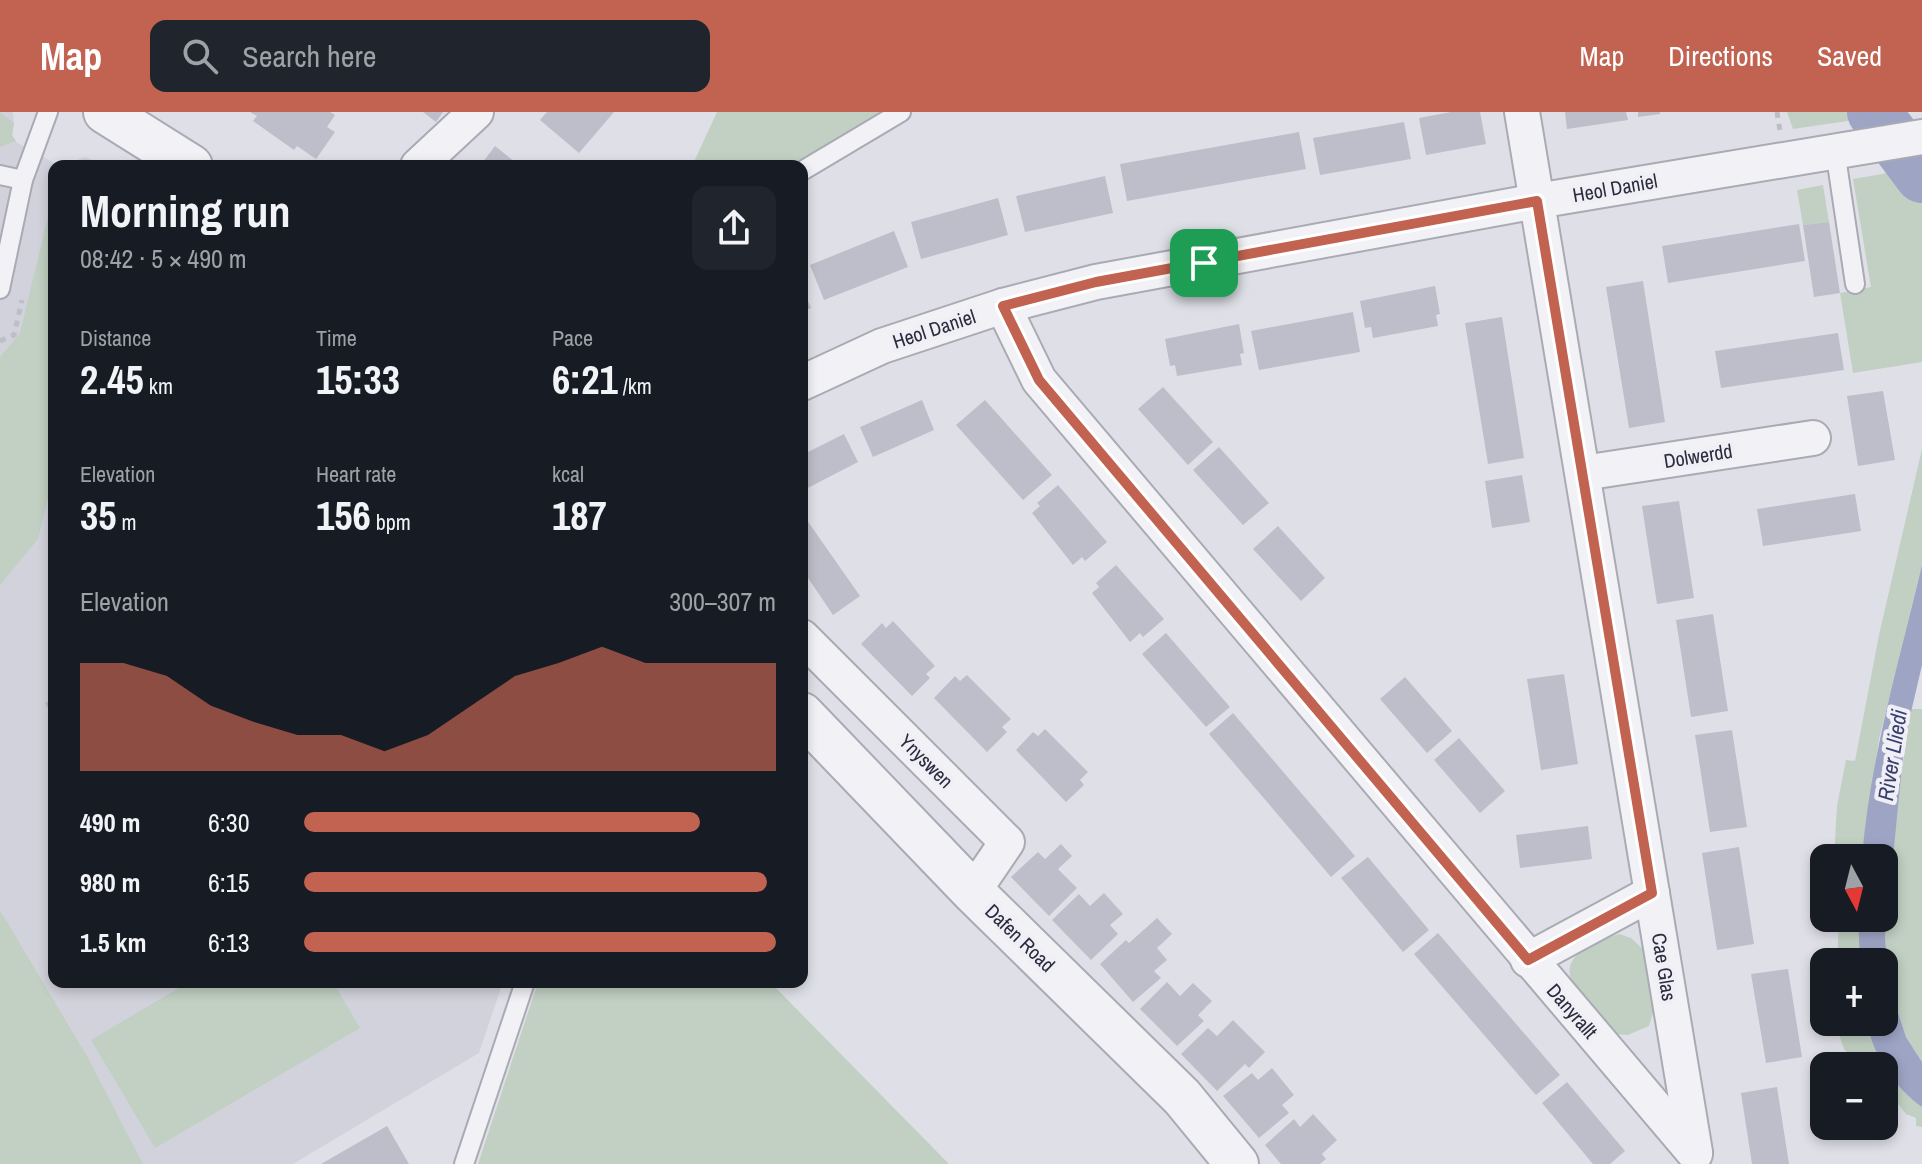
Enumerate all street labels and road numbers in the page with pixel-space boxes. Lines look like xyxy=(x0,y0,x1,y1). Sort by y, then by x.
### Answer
street label: Heol Daniel xyxy=(1570,167,1659,208)
street label: Heol Daniel xyxy=(889,302,979,355)
street label: Dolwerdd xyxy=(1662,437,1734,474)
street label: Ynyswen xyxy=(893,728,959,794)
street label: Dafen Road xyxy=(979,898,1061,978)
street label: Cae Glas xyxy=(1646,931,1683,1003)
street label: Danyrallt xyxy=(1541,977,1604,1044)

